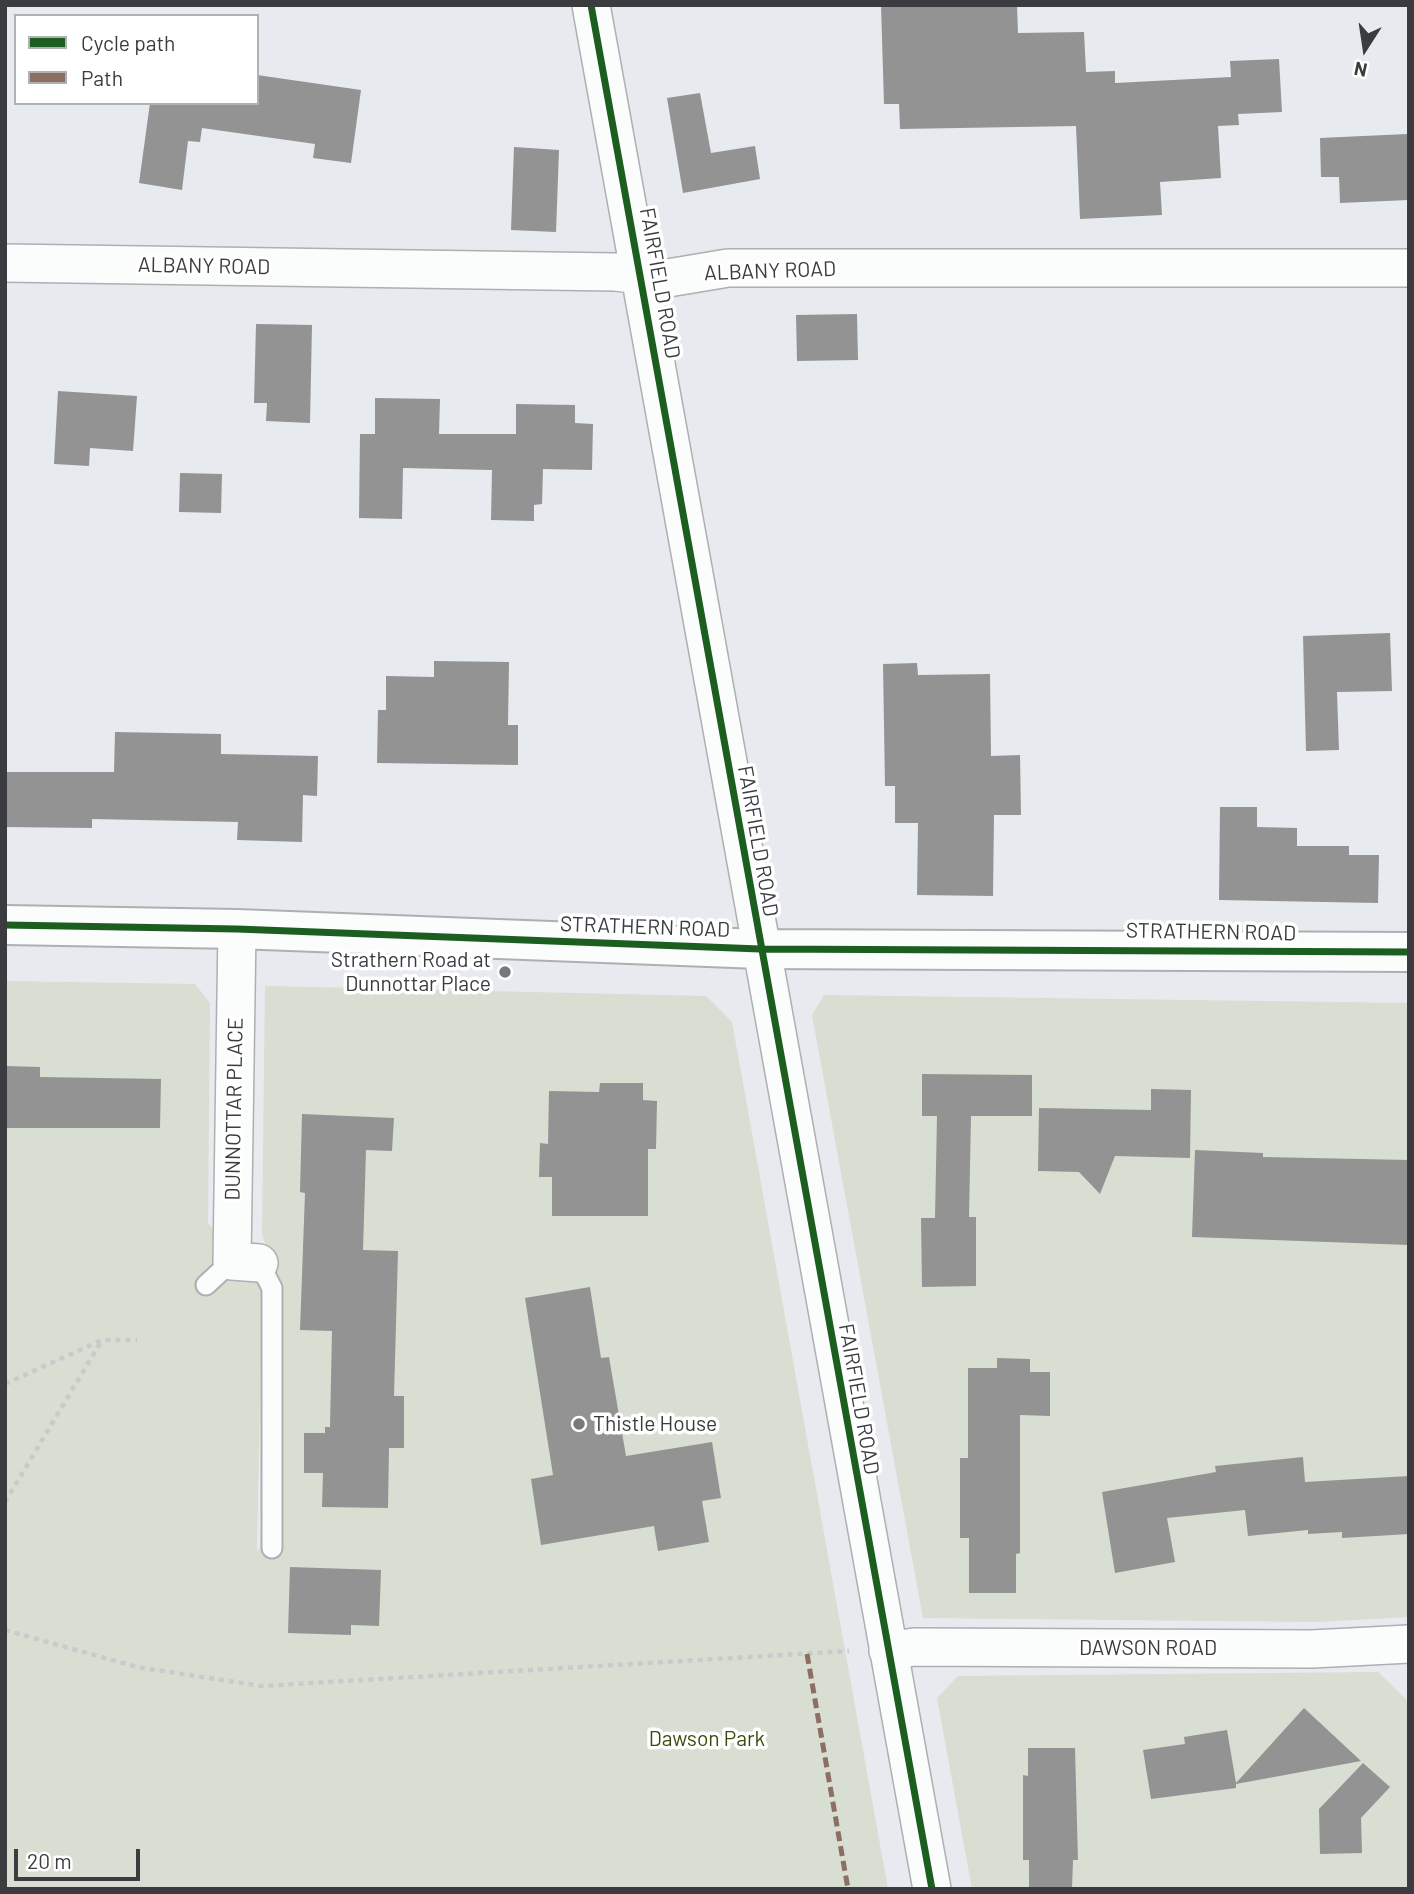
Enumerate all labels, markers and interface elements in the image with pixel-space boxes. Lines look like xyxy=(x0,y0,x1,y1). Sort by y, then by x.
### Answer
legend xyxy=(14,14,259,105)
north arrow xyxy=(1330,14,1400,84)
text: Cycle path xyxy=(81,30,175,55)
text: N xyxy=(1352,57,1369,83)
text: Path xyxy=(81,65,123,90)
street label: FAIRFIELD ROAD xyxy=(634,206,686,360)
street label: ALBANY ROAD xyxy=(138,252,270,280)
street label: ALBANY ROAD xyxy=(704,256,836,286)
street label: FAIRFIELD ROAD xyxy=(732,764,784,918)
street label: STRATHERN ROAD xyxy=(560,911,730,943)
street label: STRATHERN ROAD xyxy=(1126,918,1296,946)
place label: Strathern Road at Dunnottar Place xyxy=(331,947,491,997)
marker: Strathern Road at Dunnottar Place xyxy=(497,964,513,980)
street label: DUNNOTTAR PLACE xyxy=(220,1017,248,1201)
street label: FAIRFIELD ROAD xyxy=(833,1322,885,1476)
place label: Thistle House xyxy=(593,1411,717,1437)
marker: Thistle House xyxy=(571,1416,587,1432)
street label: DAWSON ROAD xyxy=(1079,1635,1217,1661)
park label: Dawson Park xyxy=(649,1726,765,1752)
scale bar xyxy=(18,1834,144,1878)
text: 20 m xyxy=(27,1848,72,1873)

